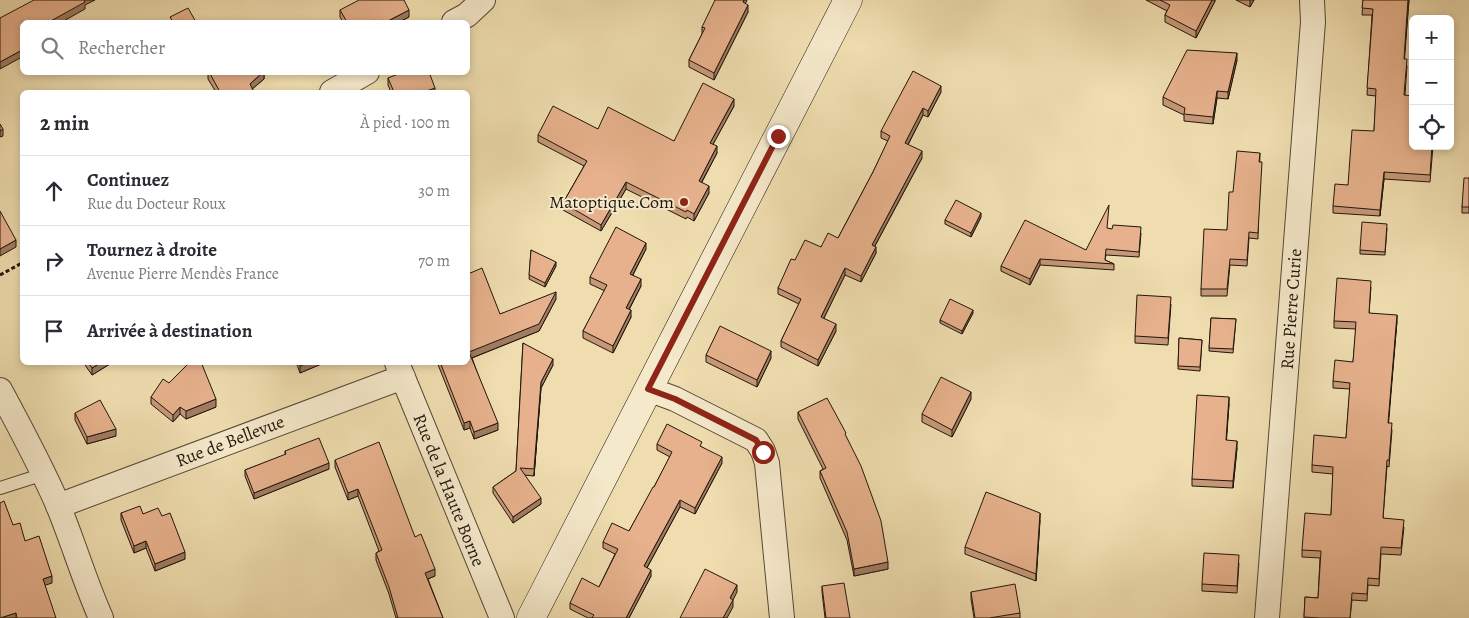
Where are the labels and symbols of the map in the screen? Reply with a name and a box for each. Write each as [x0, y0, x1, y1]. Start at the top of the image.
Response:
route end [767, 125, 790, 148]
place label: Matoptique.Com [549, 190, 674, 214]
marker: Matoptique.Com [678, 196, 690, 208]
street label: Rue Pierre Curie [1275, 248, 1307, 370]
street label: Rue de Bellevue [172, 409, 288, 473]
street label: Rue de la Haute Borne [407, 410, 491, 570]
route start [752, 441, 775, 464]

